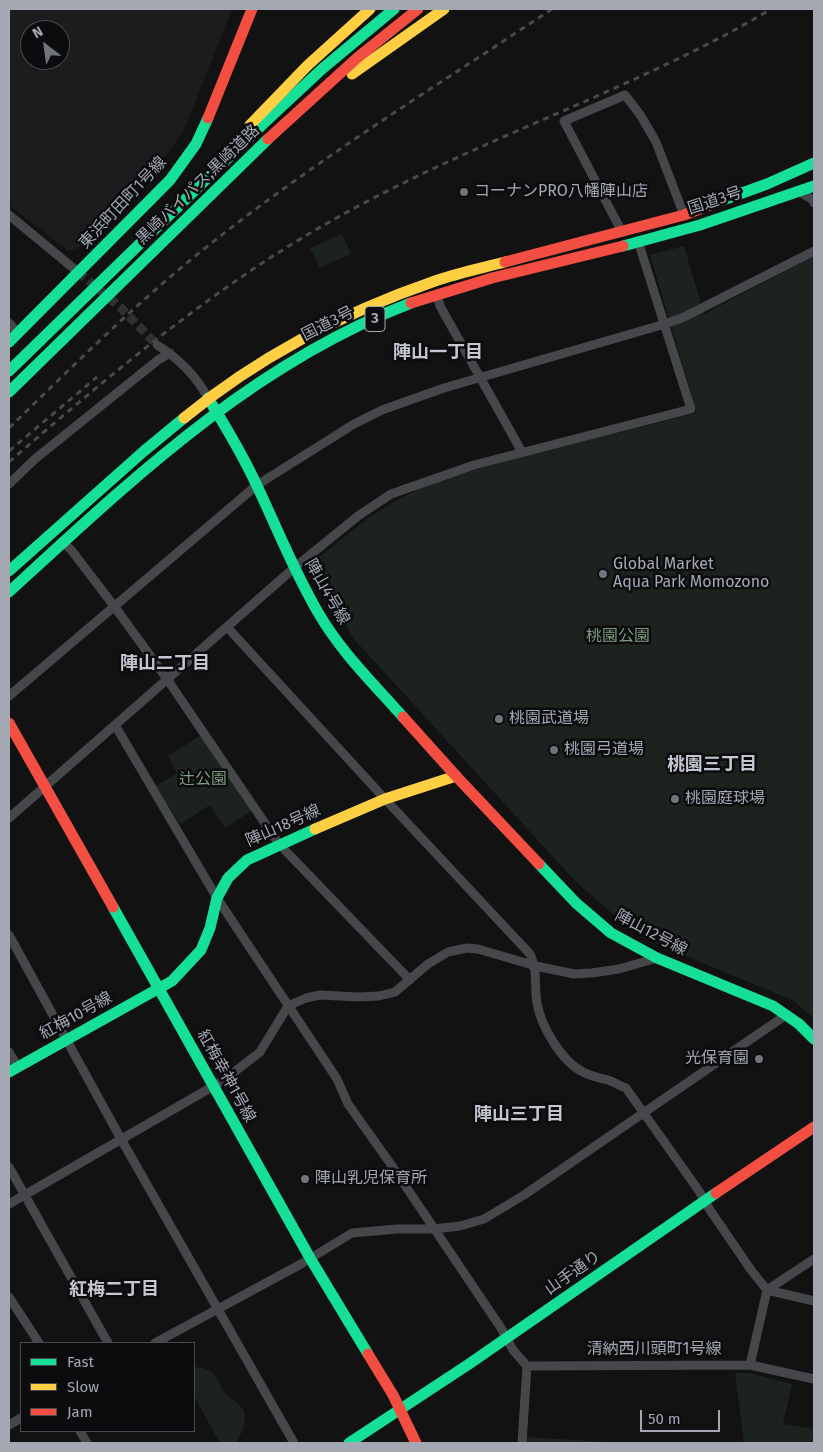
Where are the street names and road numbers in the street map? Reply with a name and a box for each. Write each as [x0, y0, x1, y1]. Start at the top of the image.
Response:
street label: 黒崎バイパス;黒崎道路 [132, 121, 264, 249]
street label: 東浜町田町1号線 [75, 153, 171, 253]
street label: 国道3号 [685, 183, 745, 219]
street label: 国道3号 [299, 303, 357, 345]
road number: 3 [365, 306, 385, 332]
street label: 陣山4号線 [301, 556, 353, 628]
street label: 陣山18号線 [243, 801, 323, 851]
street label: 陣山12号線 [612, 906, 690, 960]
street label: 紅梅10号線 [36, 988, 116, 1044]
street label: 紅梅幸神1号線 [193, 1026, 259, 1126]
street label: 山手通り [541, 1247, 605, 1299]
street label: 清納西川頭町1号線 [587, 1340, 721, 1360]

